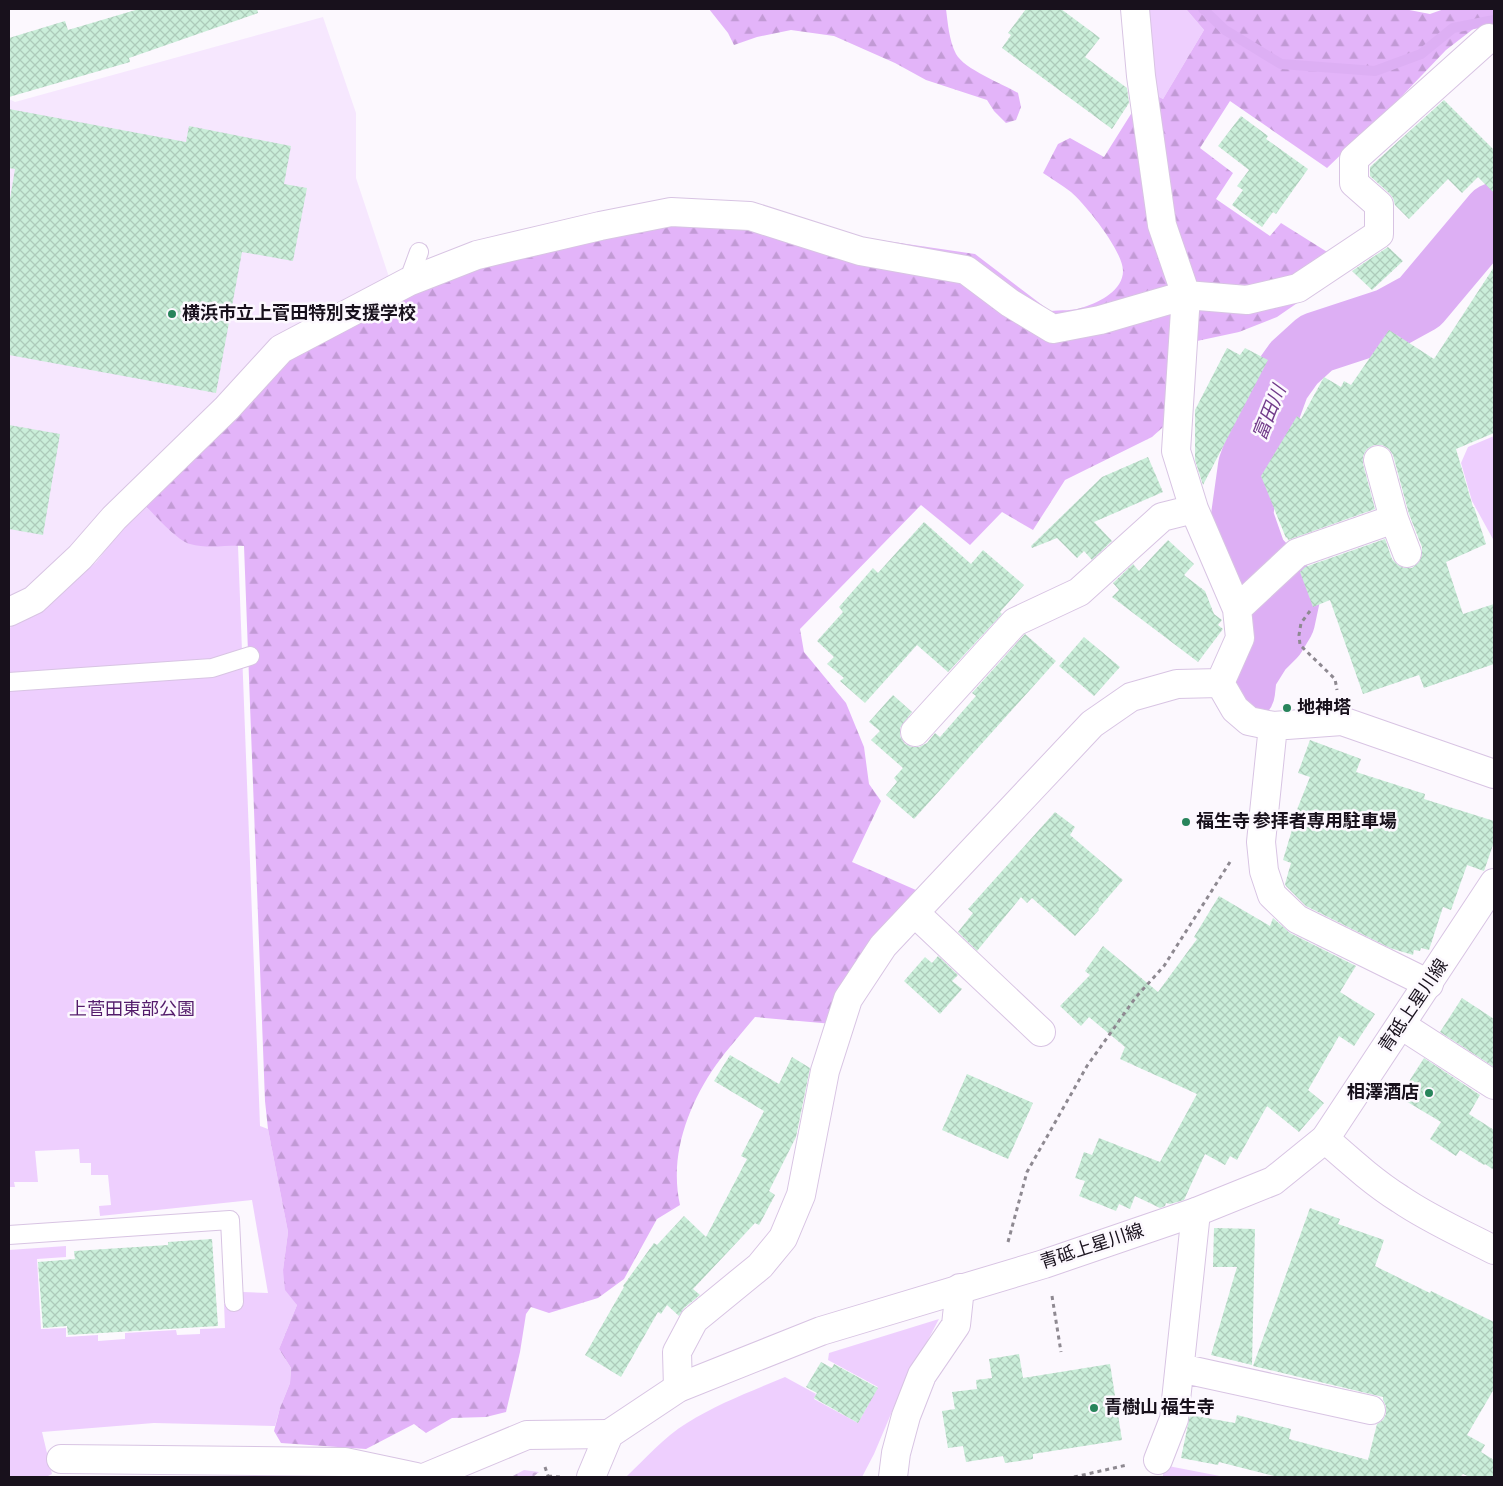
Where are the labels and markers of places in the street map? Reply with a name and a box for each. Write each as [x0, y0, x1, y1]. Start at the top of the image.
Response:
place label: 横浜市立上菅田特別支援学校 [182, 303, 416, 323]
marker: 横浜市立上菅田特別支援学校 [166, 308, 178, 320]
place label: 地神塔 [1297, 697, 1351, 717]
marker: 地神塔 [1281, 702, 1293, 714]
place label: 福生寺 参拝者専用駐車場 [1196, 811, 1397, 831]
marker: 福生寺 参拝者専用駐車場 [1180, 816, 1192, 828]
place label: 相澤酒店 [1347, 1082, 1419, 1102]
marker: 相澤酒店 [1423, 1087, 1435, 1099]
place label: 青樹山 福生寺 [1104, 1397, 1215, 1417]
marker: 青樹山 福生寺 [1088, 1402, 1100, 1414]

